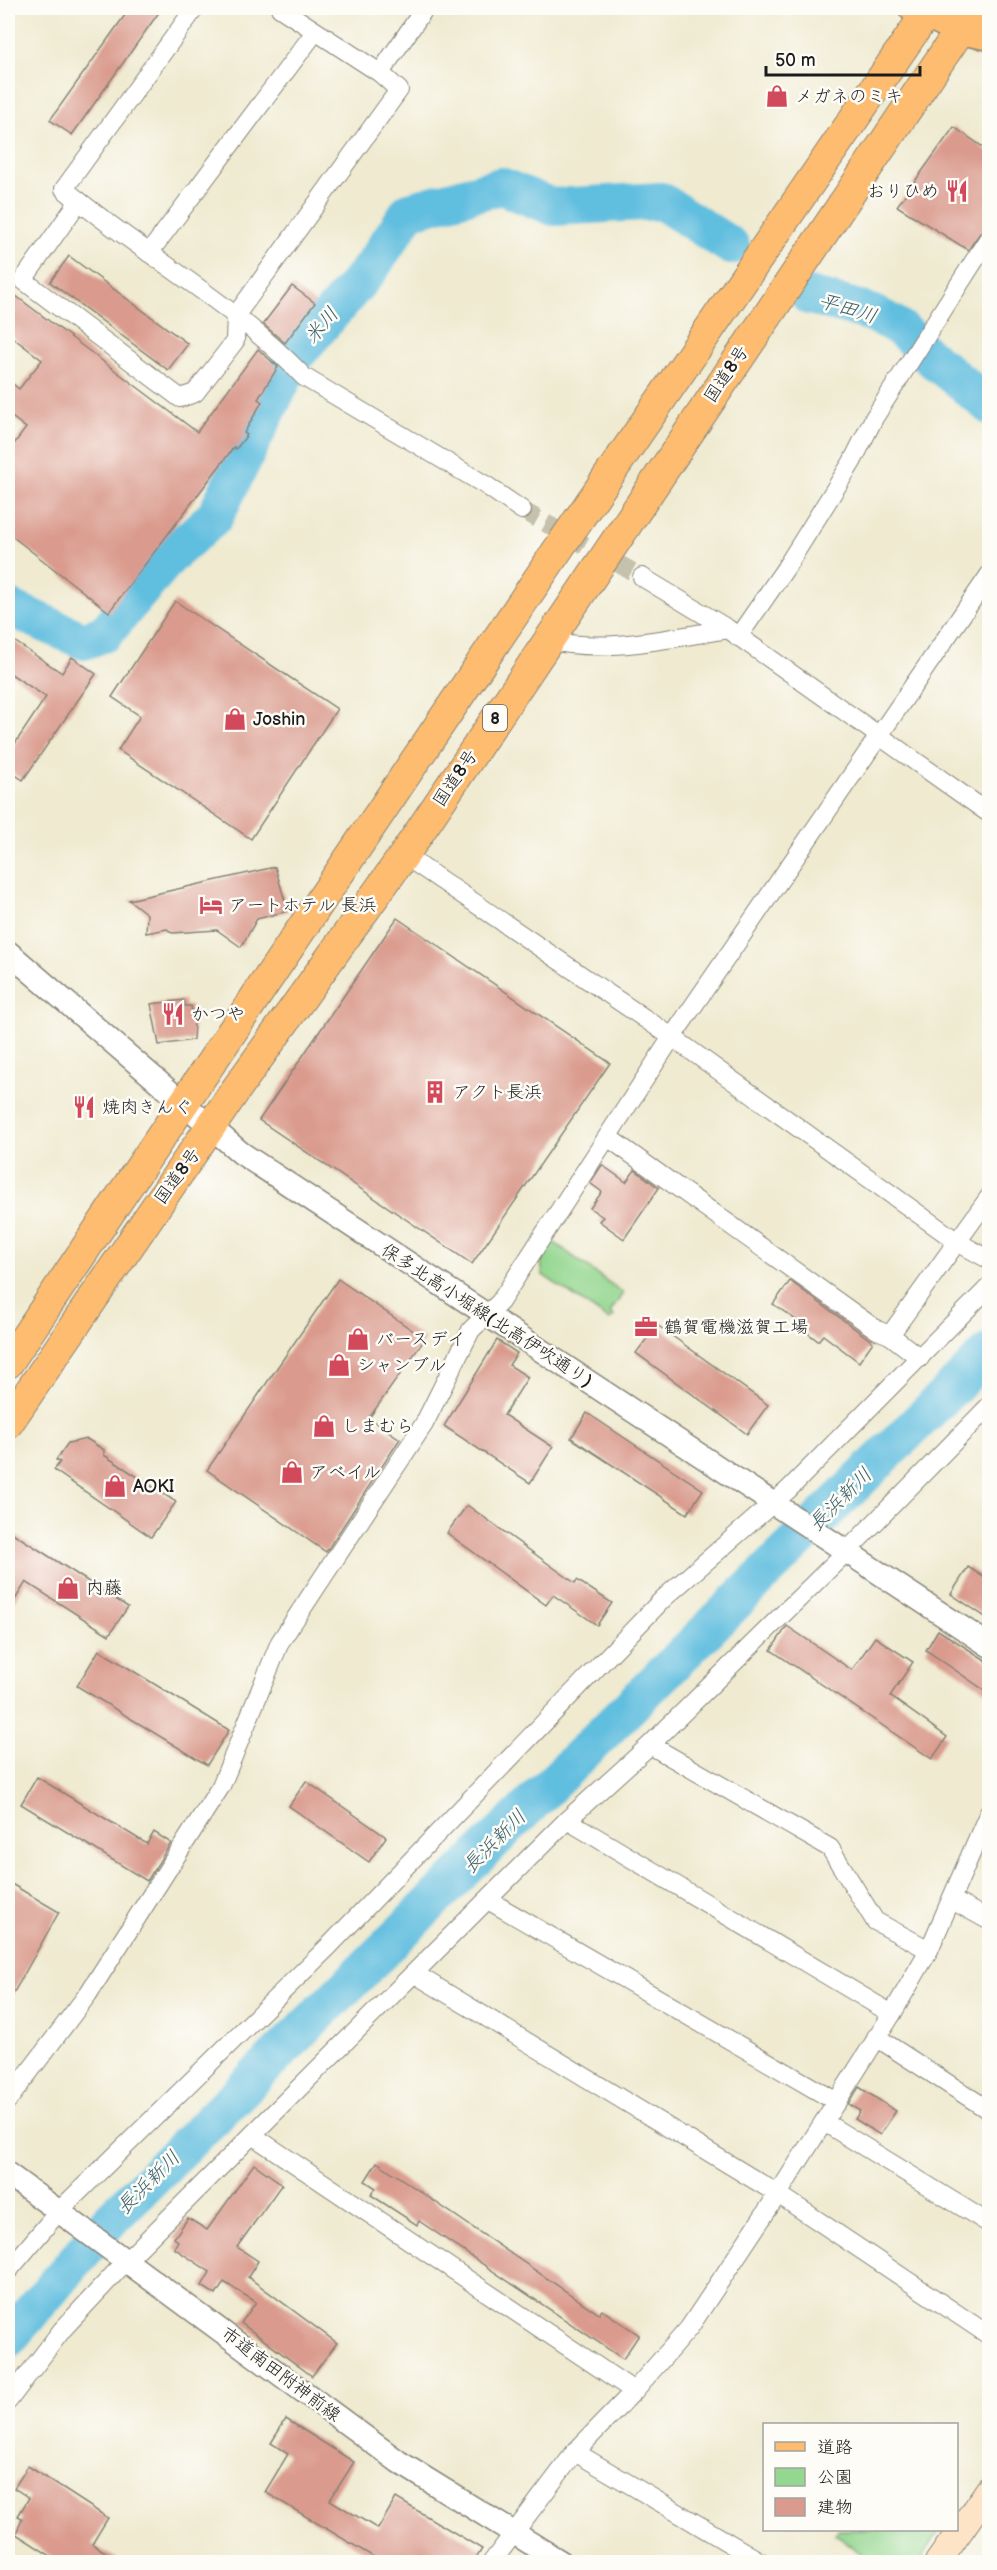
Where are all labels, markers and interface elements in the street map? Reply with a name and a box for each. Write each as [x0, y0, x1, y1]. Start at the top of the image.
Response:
scale bar [766, 39, 920, 77]
text: 50 m [775, 50, 816, 71]
shop icon: メガネのミキ [764, 83, 790, 109]
place label: メガネのミキ [795, 86, 903, 107]
restaurant icon: おりひめ [944, 178, 970, 204]
place label: おりひめ [867, 181, 939, 202]
water label: 平田川 [816, 289, 880, 329]
water label: 米川 [300, 303, 344, 349]
street label: 国道8号 [700, 342, 753, 407]
road number: 8 [483, 705, 507, 731]
shop icon: Joshin [222, 706, 248, 732]
place label: Joshin [253, 709, 306, 730]
street label: 国道8号 [429, 746, 482, 811]
hotel icon: アートホテル 長浜 [198, 892, 224, 918]
place label: アートホテル 長浜 [229, 895, 376, 916]
restaurant icon: かつや [160, 1001, 186, 1027]
place label: かつや [191, 1004, 245, 1025]
building icon: アクト長浜 [422, 1079, 448, 1105]
place label: アクト長浜 [453, 1082, 542, 1103]
restaurant icon: 焼肉きんぐ [71, 1094, 97, 1120]
place label: 焼肉きんぐ [102, 1097, 192, 1118]
street label: 国道8号 [150, 1144, 205, 1209]
street label: 保多北高小堀線(北高伊吹通り) [377, 1239, 596, 1392]
office icon: 鶴賀電機滋賀工場 [633, 1314, 659, 1340]
place label: 鶴賀電機滋賀工場 [664, 1317, 808, 1338]
shop icon: バースデイ [345, 1326, 371, 1352]
place label: バースデイ [376, 1329, 465, 1350]
shop icon: シャンブル [326, 1352, 352, 1378]
place label: シャンブル [357, 1355, 446, 1376]
shop icon: しまむら [311, 1413, 337, 1439]
place label: しまむら [342, 1416, 414, 1437]
shop icon: アベイル [279, 1459, 305, 1485]
place label: アベイル [310, 1462, 381, 1483]
water label: 長浜新川 [804, 1463, 877, 1536]
shop icon: AOKI [102, 1473, 128, 1499]
place label: AOKI [133, 1476, 174, 1497]
shop icon: 内藤 [55, 1575, 81, 1601]
place label: 内藤 [86, 1578, 122, 1599]
water label: 長浜新川 [458, 1805, 531, 1878]
water label: 長浜新川 [112, 2146, 185, 2219]
street label: 市道南田附神前線 [217, 2323, 345, 2426]
legend [763, 2423, 958, 2531]
text: 道路 [817, 2437, 853, 2458]
text: 公園 [817, 2467, 853, 2488]
text: 建物 [817, 2497, 853, 2518]

